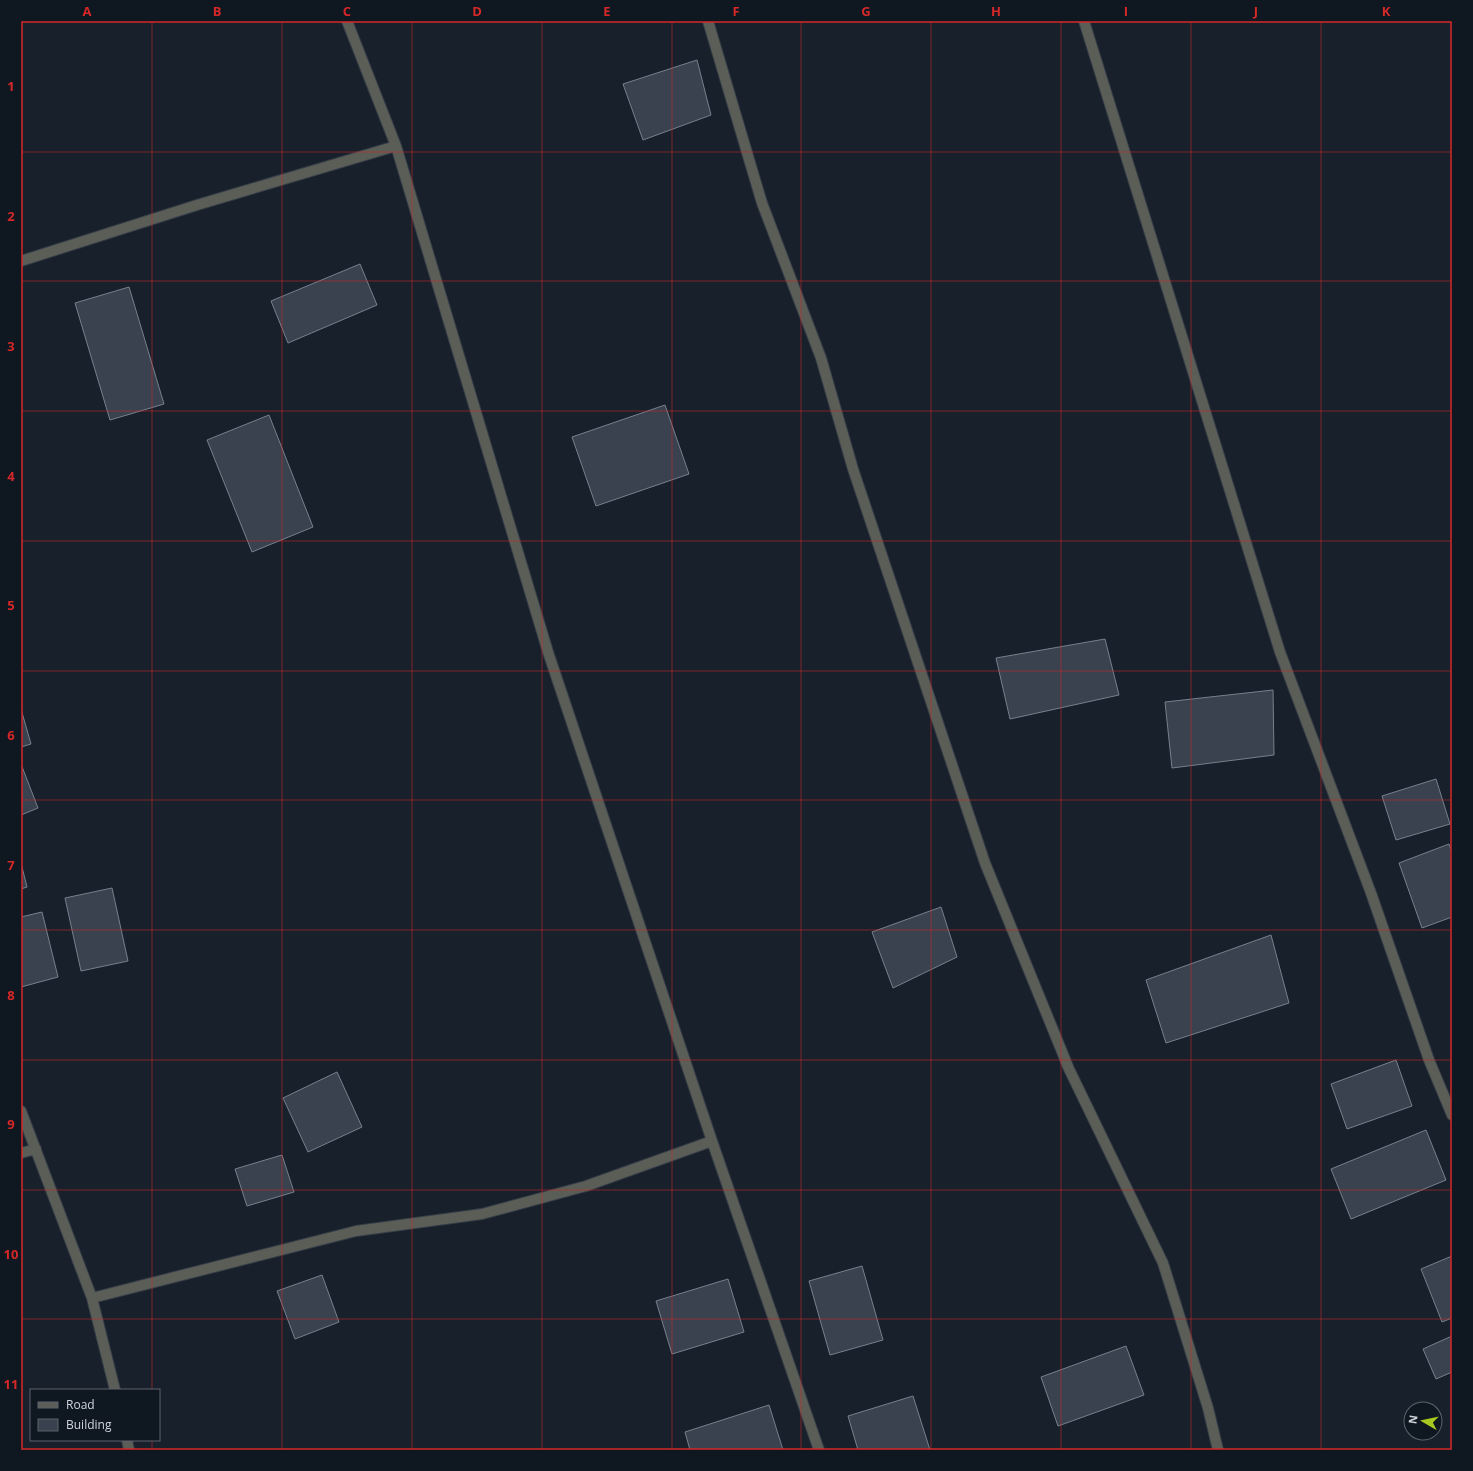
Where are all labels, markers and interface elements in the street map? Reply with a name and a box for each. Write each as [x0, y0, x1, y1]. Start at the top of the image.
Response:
text: A [83, 2, 92, 20]
text: B [213, 2, 222, 20]
text: C [343, 2, 351, 20]
text: D [472, 2, 482, 20]
text: E [603, 2, 611, 20]
text: F [732, 2, 740, 20]
text: G [861, 2, 871, 20]
text: H [991, 2, 1001, 20]
text: I [1124, 2, 1128, 20]
text: J [1253, 2, 1258, 20]
text: K [1382, 2, 1391, 20]
text: 1 [7, 77, 15, 95]
text: 2 [7, 207, 15, 225]
text: 3 [7, 337, 15, 355]
text: 4 [7, 467, 15, 485]
text: 5 [7, 596, 15, 614]
text: 6 [7, 726, 15, 744]
text: 7 [7, 856, 15, 874]
text: 8 [7, 986, 15, 1004]
text: 9 [7, 1115, 15, 1133]
text: 10 [4, 1245, 18, 1263]
text: 11 [4, 1375, 18, 1393]
legend [30, 1389, 160, 1441]
text: Road [66, 1396, 95, 1413]
north arrow [1403, 1401, 1443, 1441]
text: N [1405, 1414, 1421, 1425]
text: Building [66, 1416, 112, 1433]

